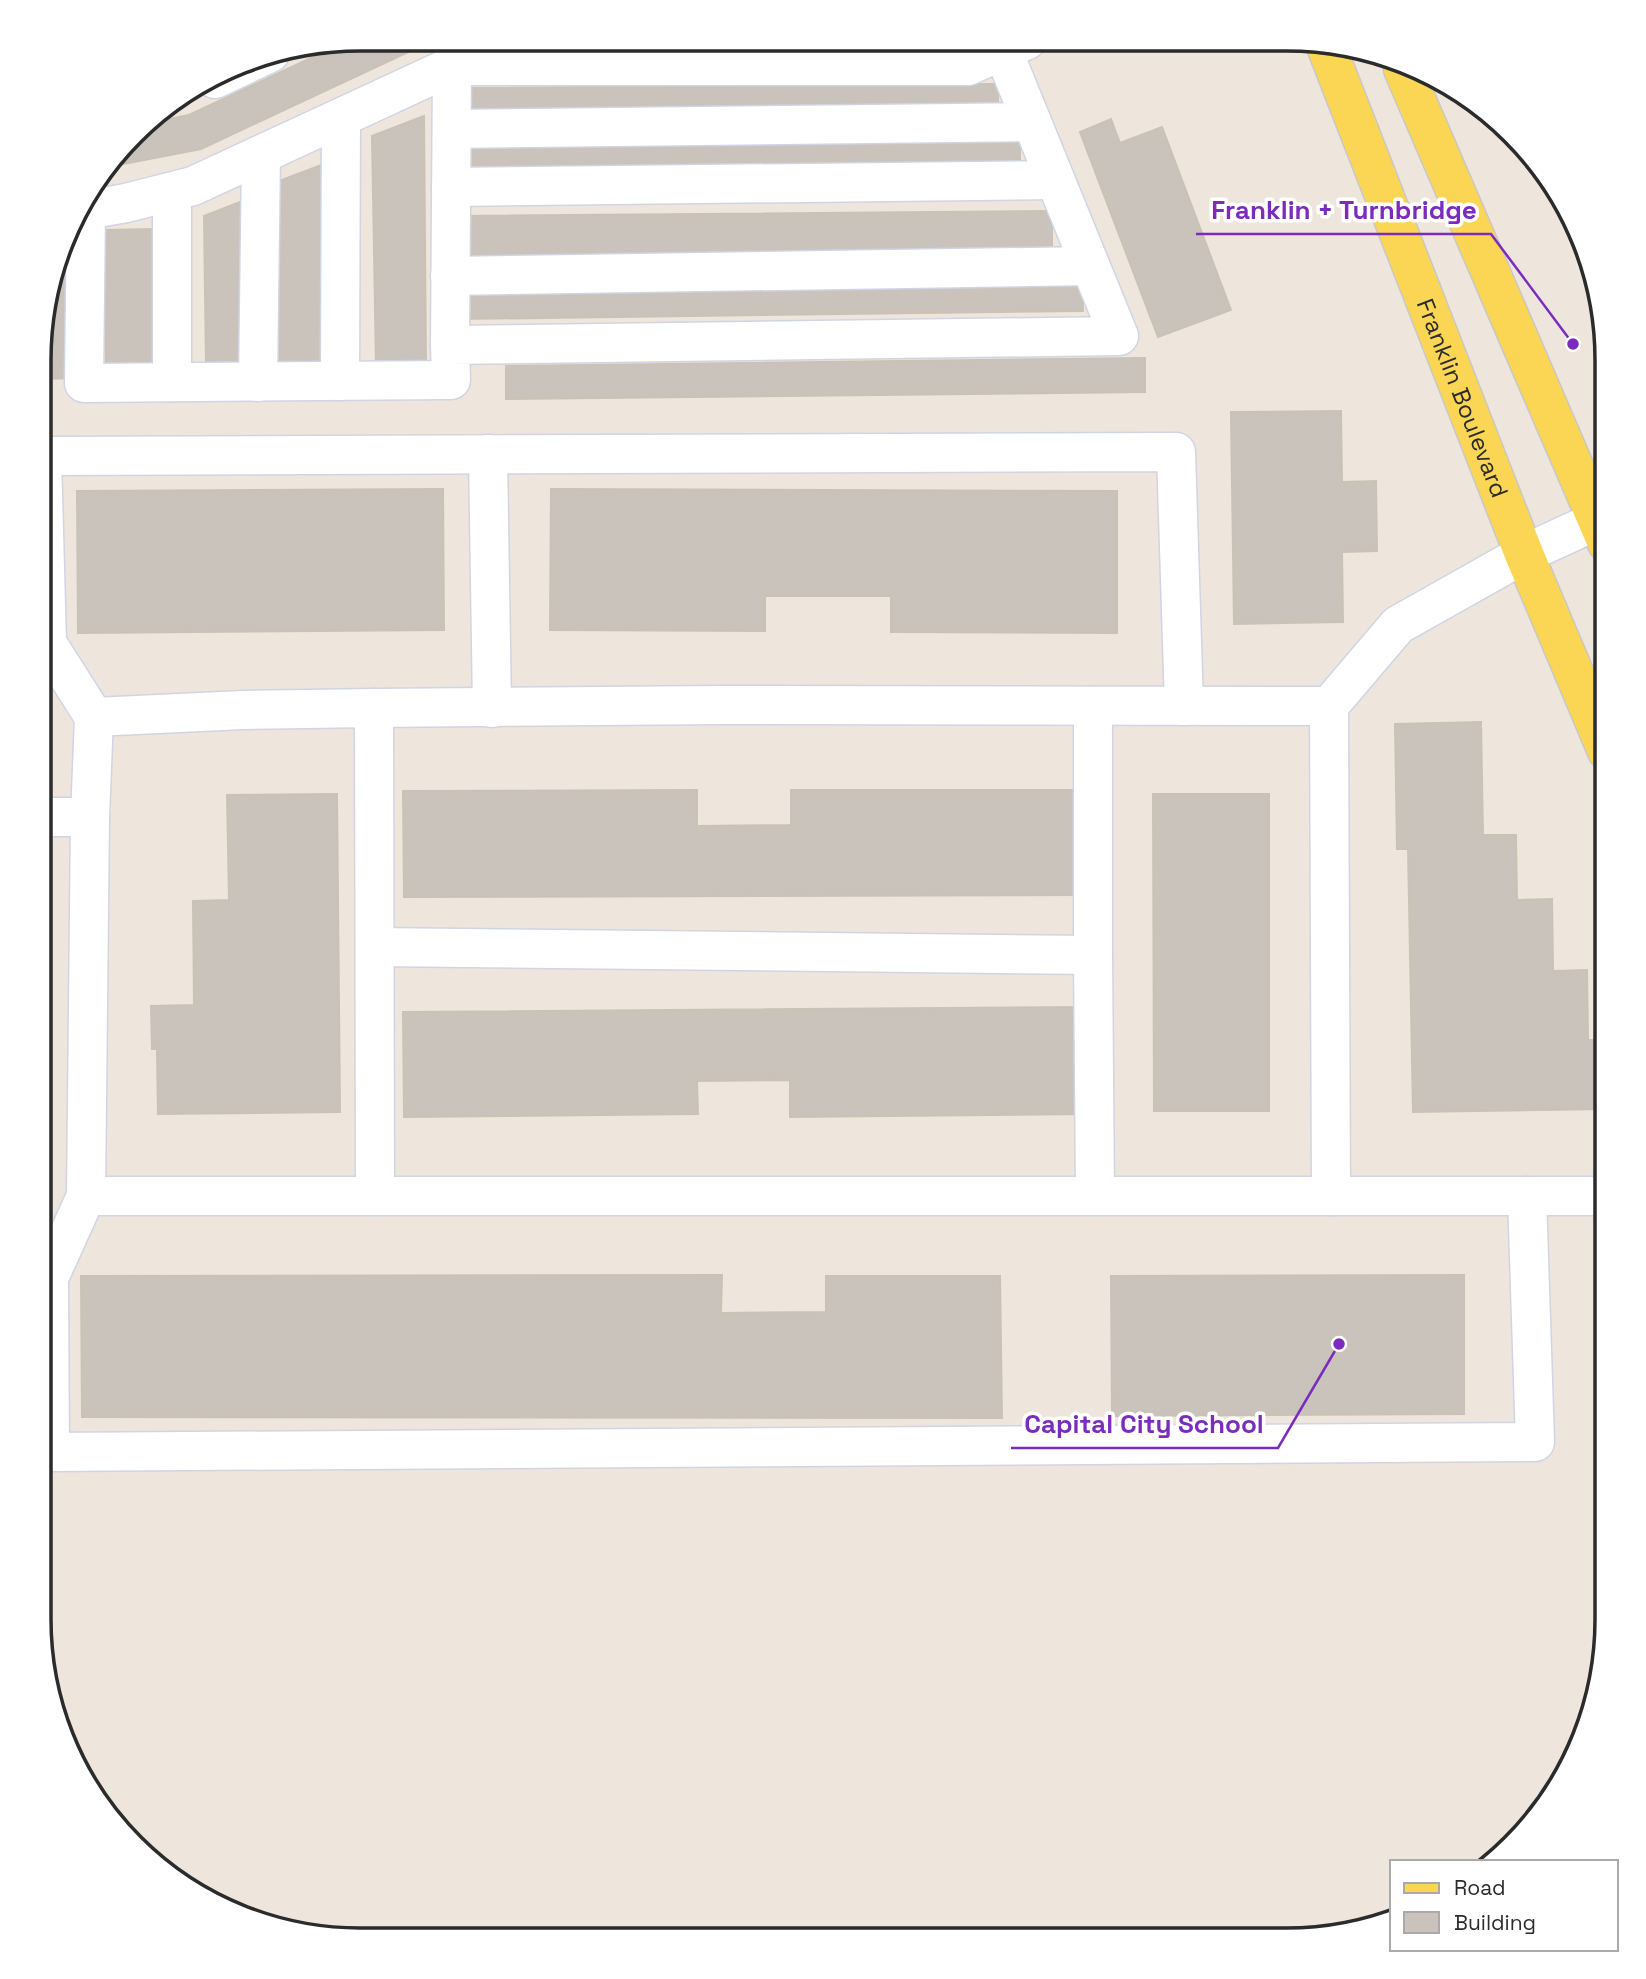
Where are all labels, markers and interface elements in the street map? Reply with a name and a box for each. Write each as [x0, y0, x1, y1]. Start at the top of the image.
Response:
callout: Franklin + Turnbridge [1196, 187, 1491, 234]
text: Franklin + Turnbridge [1211, 193, 1477, 227]
street label: Franklin Boulevard [1410, 294, 1516, 502]
callout: Capital City School [1011, 1401, 1278, 1448]
text: Capital City School [1024, 1407, 1264, 1441]
legend [1390, 1860, 1618, 1951]
text: Road [1454, 1874, 1506, 1901]
text: Building [1454, 1909, 1536, 1936]

